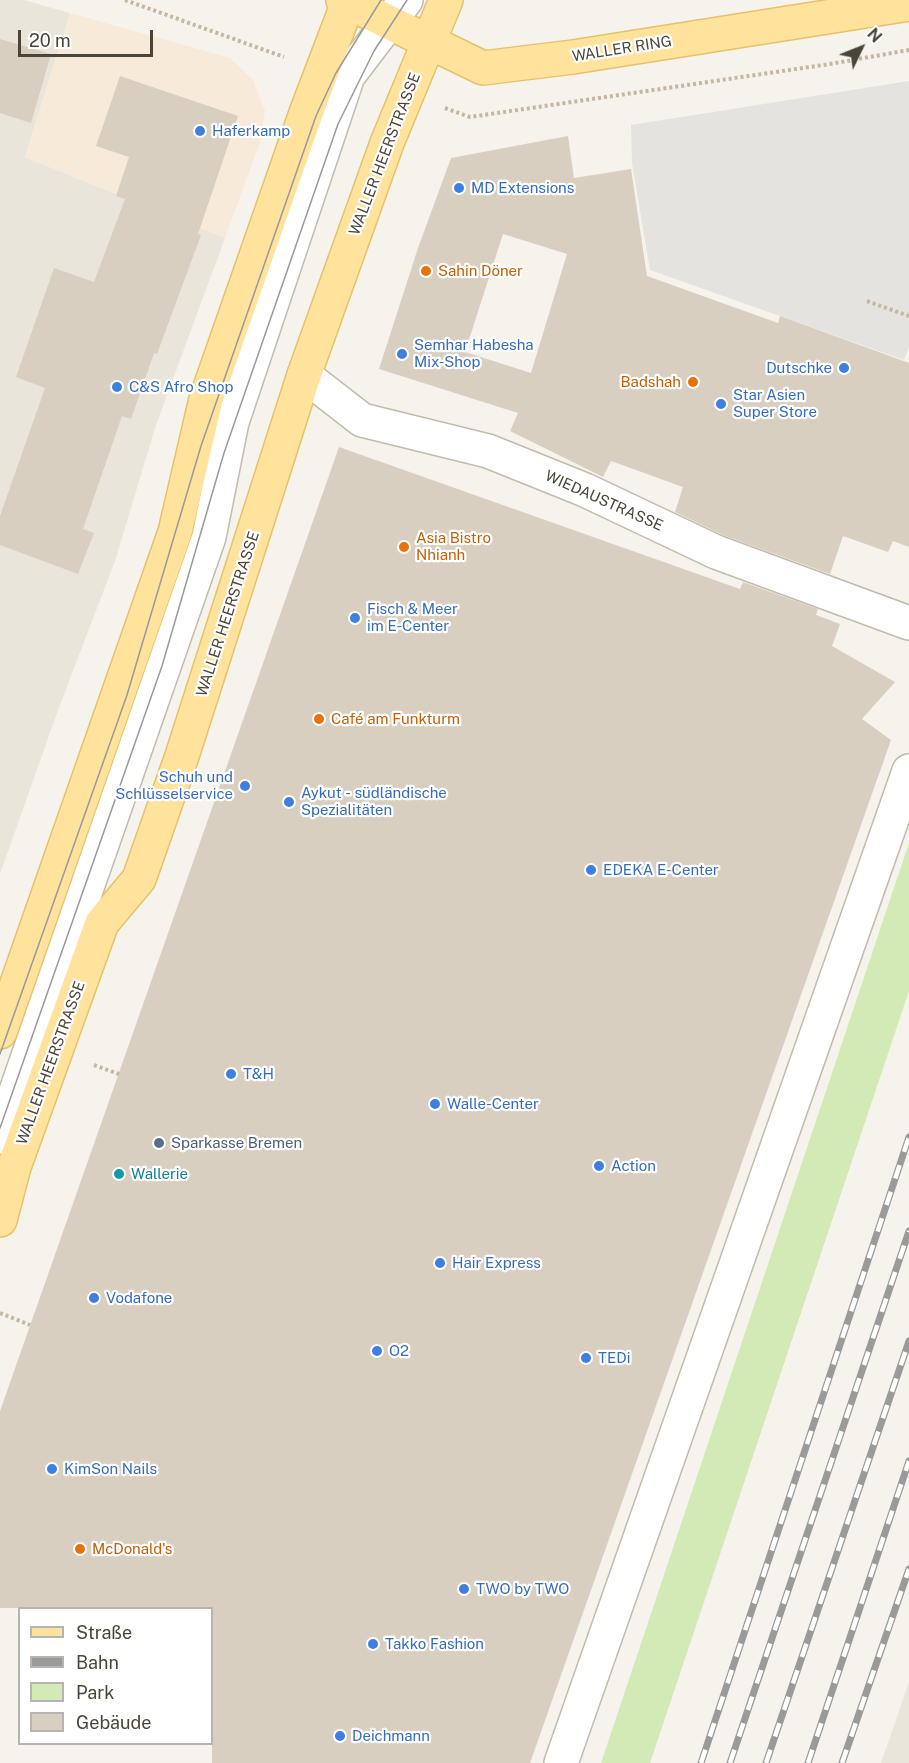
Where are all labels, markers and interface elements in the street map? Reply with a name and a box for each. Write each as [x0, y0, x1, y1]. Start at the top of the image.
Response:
scale bar [21, 18, 156, 56]
north arrow [831, 18, 891, 78]
text: N [863, 24, 886, 46]
text: 20 m [29, 30, 71, 51]
street label: WALLER RING [571, 32, 673, 66]
street label: WALLER HEERSTRASSE [346, 70, 424, 238]
place label: Haferkamp [212, 122, 290, 140]
marker: Haferkamp [193, 124, 207, 138]
place label: MD Extensions [471, 179, 574, 197]
marker: MD Extensions [452, 181, 466, 195]
place label: Sahin Döner [438, 262, 523, 280]
marker: Sahin Döner [419, 264, 433, 278]
place label: Semhar Habesha Mix-Shop [414, 336, 534, 371]
marker: Semhar Habesha Mix-Shop [395, 347, 409, 361]
place label: Dutschke [766, 359, 832, 377]
marker: Dutschke [837, 361, 851, 375]
place label: Badshah [621, 373, 681, 391]
marker: Badshah [686, 375, 700, 389]
place label: C&S Afro Shop [129, 378, 233, 396]
marker: C&S Afro Shop [110, 380, 124, 394]
place label: Star Asien Super Store [733, 386, 817, 421]
marker: Star Asien Super Store [714, 397, 728, 411]
street label: WIEDAUSTRASSE [542, 467, 666, 535]
street label: WALLER HEERSTRASSE [193, 529, 263, 699]
place label: Asia Bistro Nhianh [416, 529, 491, 564]
marker: Asia Bistro Nhianh [397, 540, 411, 554]
place label: Fisch & Meer im E-Center [367, 600, 458, 635]
marker: Fisch & Meer im E-Center [348, 611, 362, 625]
place label: Café am Funkturm [331, 710, 460, 728]
marker: Café am Funkturm [312, 712, 326, 726]
place label: Schuh und Schlüsselservice [115, 768, 233, 803]
marker: Schuh und Schlüsselservice [238, 779, 252, 793]
place label: Aykut - südländische Spezialitäten [301, 784, 447, 819]
marker: Aykut - südländische Spezialitäten [282, 795, 296, 809]
place label: EDEKA E-Center [603, 861, 719, 879]
marker: EDEKA E-Center [584, 863, 598, 877]
street label: WALLER HEERSTRASSE [13, 979, 89, 1147]
place label: T&H [243, 1065, 274, 1083]
marker: T&H [224, 1067, 238, 1081]
place label: Walle-Center [447, 1095, 539, 1113]
marker: Walle-Center [428, 1097, 442, 1111]
place label: Sparkasse Bremen [171, 1134, 302, 1152]
marker: Sparkasse Bremen [152, 1136, 166, 1150]
place label: Action [611, 1157, 656, 1175]
marker: Action [592, 1159, 606, 1173]
place label: Wallerie [131, 1165, 188, 1183]
marker: Wallerie [112, 1167, 126, 1181]
place label: Hair Express [452, 1254, 541, 1272]
marker: Hair Express [433, 1256, 447, 1270]
place label: Vodafone [106, 1289, 172, 1307]
marker: Vodafone [87, 1291, 101, 1305]
place label: O2 [389, 1342, 409, 1360]
marker: O2 [370, 1344, 384, 1358]
place label: TEDi [598, 1349, 630, 1367]
marker: TEDi [579, 1351, 593, 1365]
place label: KimSon Nails [64, 1460, 157, 1478]
marker: KimSon Nails [45, 1462, 59, 1476]
place label: McDonald's [92, 1540, 172, 1558]
marker: McDonald's [73, 1542, 87, 1556]
place label: TWO by TWO [476, 1580, 569, 1598]
marker: TWO by TWO [457, 1582, 471, 1596]
legend [18, 1607, 213, 1745]
text: Straße [76, 1622, 132, 1643]
place label: Takko Fashion [385, 1635, 484, 1653]
marker: Takko Fashion [366, 1637, 380, 1651]
text: Bahn [76, 1652, 119, 1673]
text: Park [76, 1682, 114, 1703]
text: Gebäude [76, 1712, 151, 1733]
place label: Deichmann [352, 1727, 430, 1745]
marker: Deichmann [333, 1729, 347, 1743]

